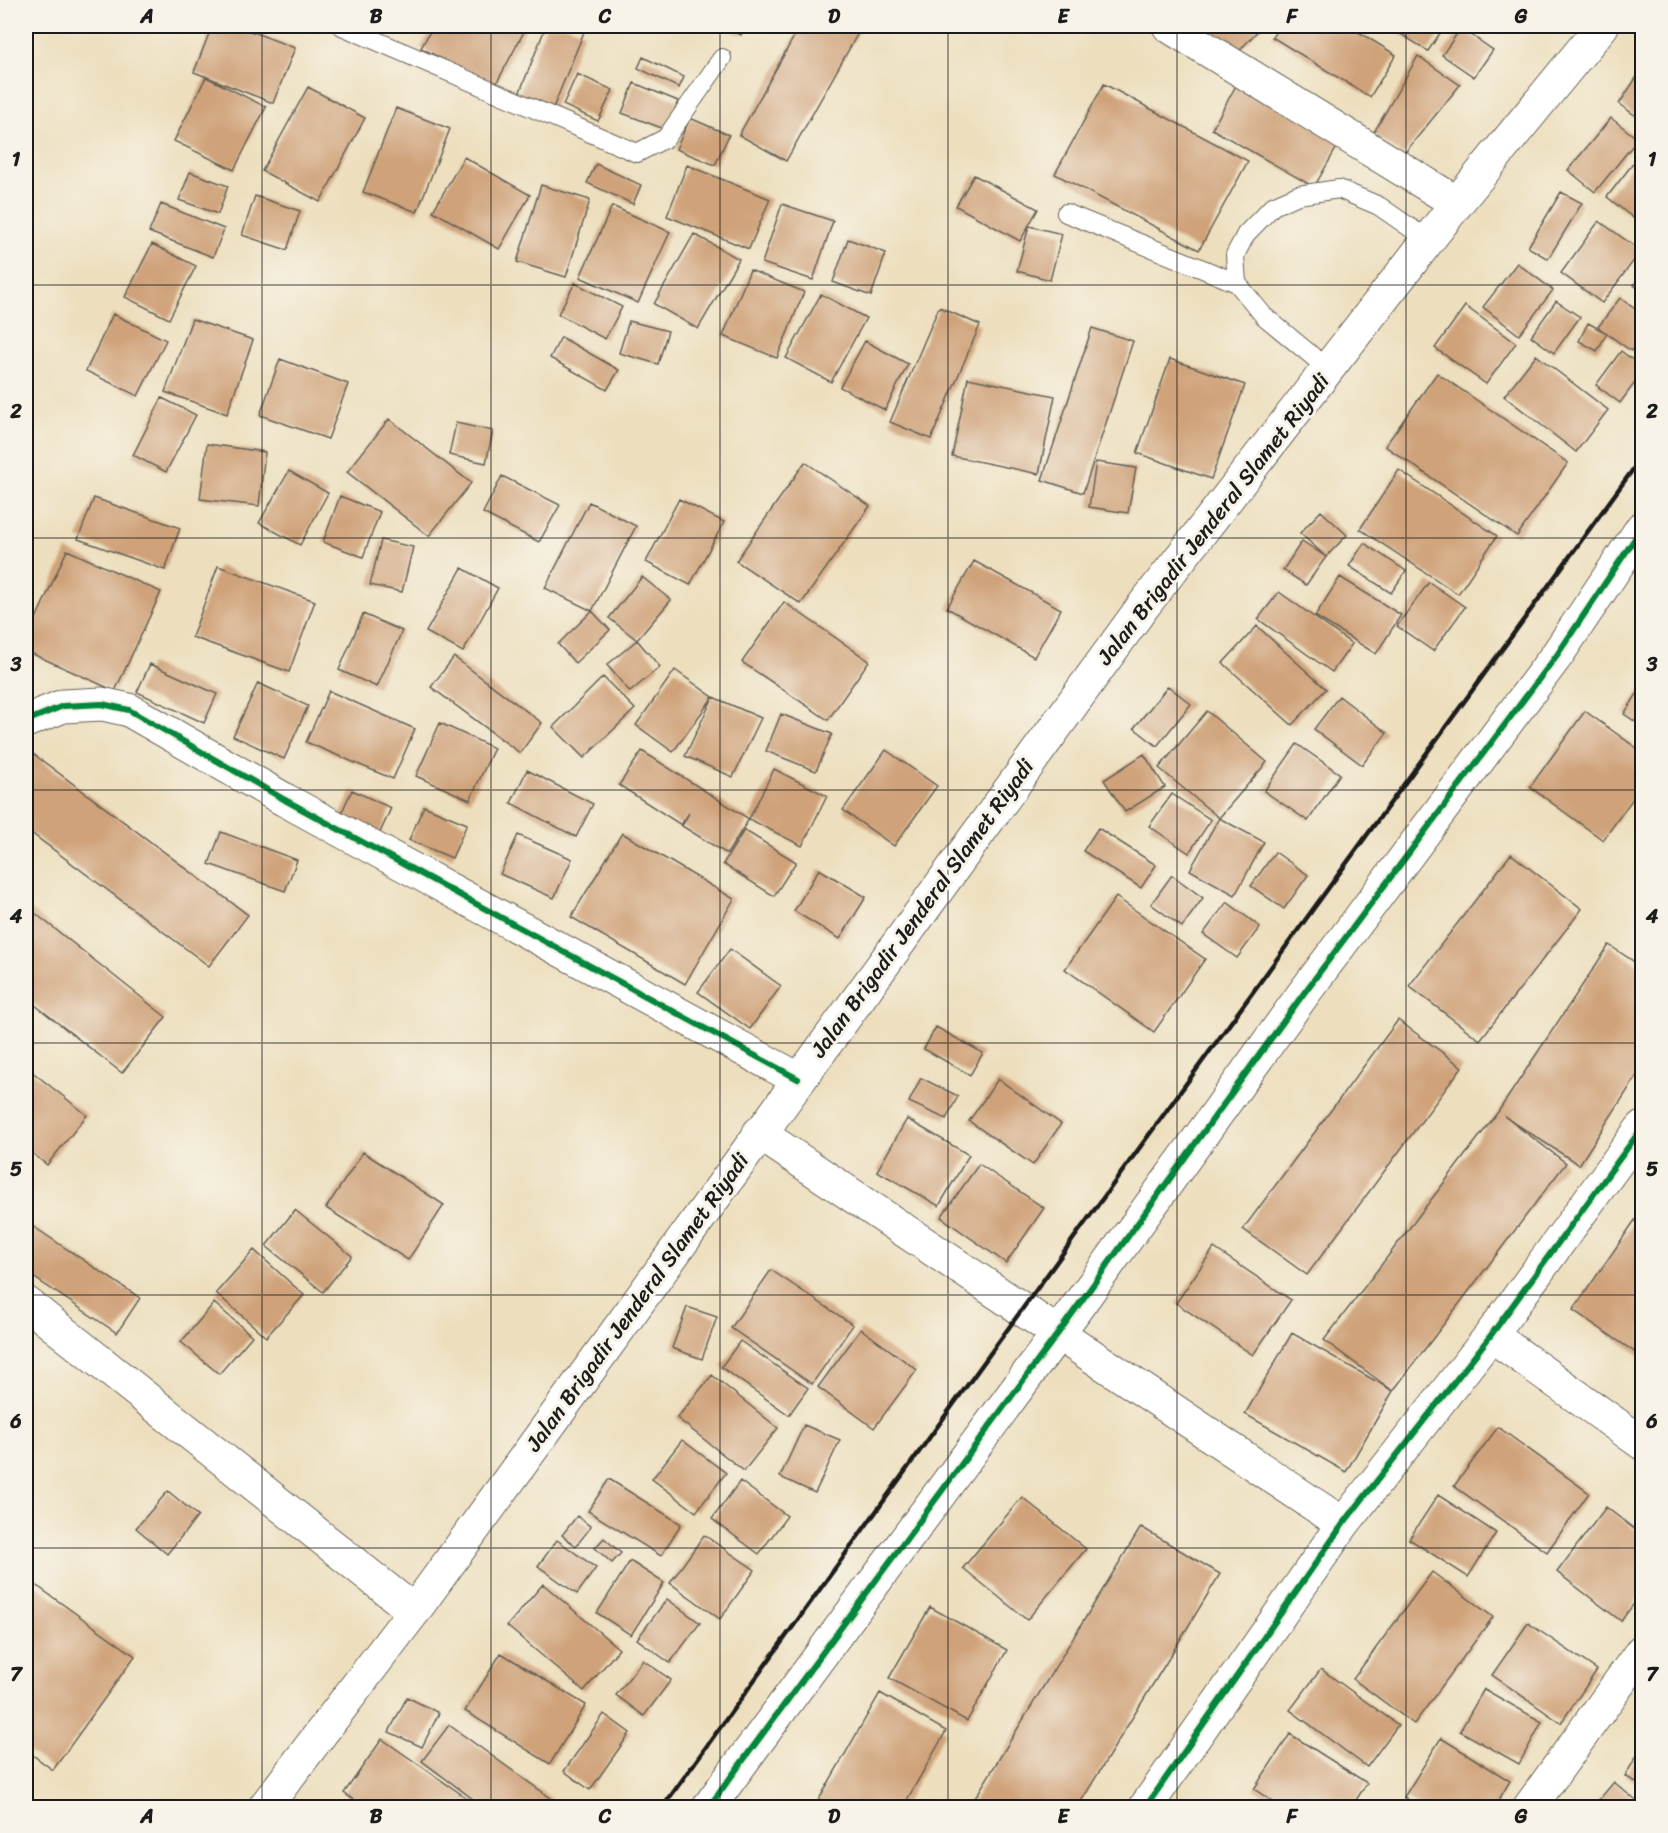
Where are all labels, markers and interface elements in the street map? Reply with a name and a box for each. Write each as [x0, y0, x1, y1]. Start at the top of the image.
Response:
text: A [139, 0, 154, 34]
text: B [370, 0, 383, 34]
text: C [598, 0, 612, 34]
text: D [828, 0, 841, 34]
text: E [1057, 0, 1070, 34]
text: F [1286, 0, 1299, 34]
text: G [1514, 0, 1528, 34]
text: 1 [12, 142, 21, 177]
text: 1 [1648, 142, 1657, 177]
street label: Jalan Brigadir Jenderal Slamet Riyadi [1086, 364, 1340, 674]
text: 2 [9, 394, 22, 429]
text: 2 [1645, 394, 1658, 429]
text: 3 [10, 647, 22, 682]
text: 3 [1646, 647, 1658, 682]
street label: Jalan Brigadir Jenderal Slamet Riyadi [799, 749, 1045, 1067]
text: 4 [9, 899, 23, 934]
text: 4 [1645, 899, 1659, 934]
street label: Jalan Brigadir Jenderal Slamet Riyadi [514, 1143, 760, 1461]
text: 5 [10, 1152, 22, 1187]
text: 5 [1646, 1152, 1658, 1187]
text: 6 [9, 1404, 22, 1439]
text: 6 [1645, 1404, 1658, 1439]
text: 7 [10, 1657, 23, 1692]
text: 7 [1646, 1657, 1659, 1692]
text: A [139, 1799, 154, 1833]
text: B [370, 1799, 383, 1833]
text: C [598, 1799, 612, 1833]
text: D [828, 1799, 841, 1833]
text: E [1057, 1799, 1070, 1833]
text: F [1286, 1799, 1299, 1833]
text: G [1514, 1799, 1528, 1833]

